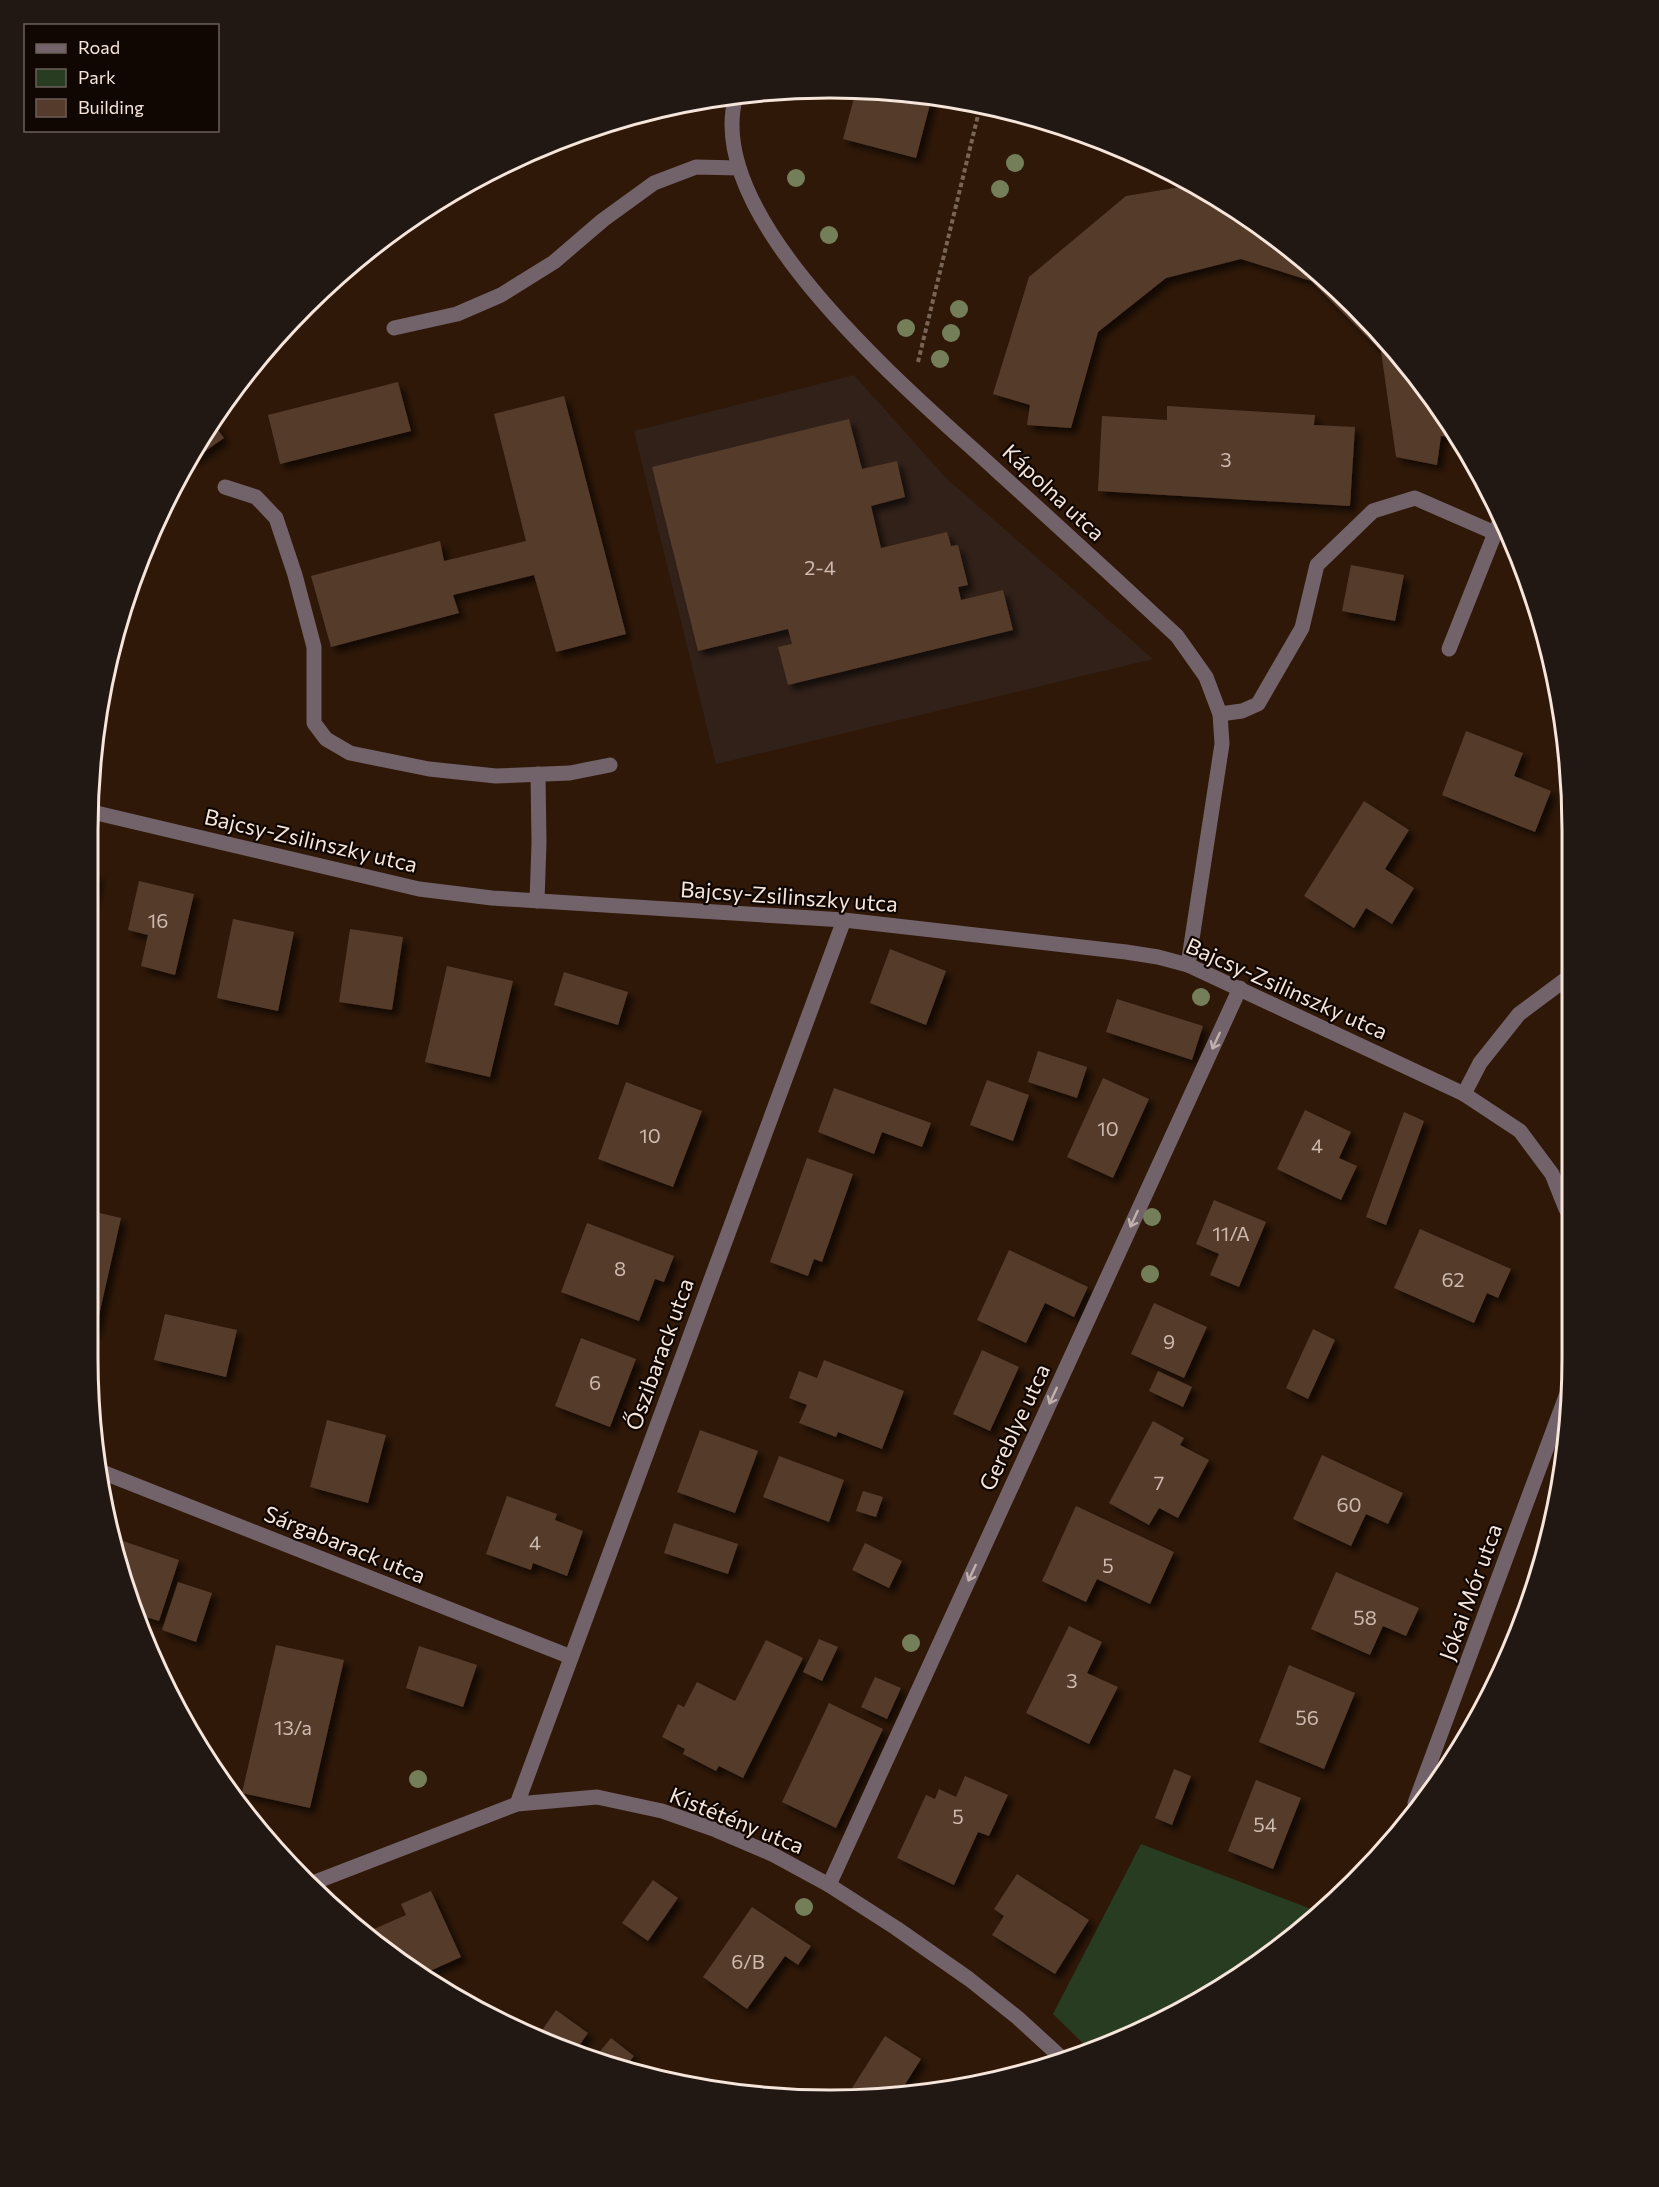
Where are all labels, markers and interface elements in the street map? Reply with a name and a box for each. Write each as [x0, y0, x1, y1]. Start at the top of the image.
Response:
legend [24, 24, 219, 132]
text: Road [78, 36, 120, 58]
text: Park [78, 66, 116, 88]
text: Building [78, 96, 144, 118]
street label: Kápolna utca [997, 438, 1111, 546]
house number: 3 [1220, 447, 1232, 471]
house number: 2-4 [804, 555, 836, 579]
street label: Bajcsy-Zsilinszky utca [202, 802, 420, 878]
street label: Bajcsy-Zsilinszky utca [679, 875, 899, 917]
house number: 16 [148, 908, 168, 932]
street label: Bajcsy-Zsilinszky utca [1182, 931, 1392, 1045]
one-way arrow [1209, 1032, 1221, 1050]
house number: 10 [1097, 1116, 1119, 1140]
house number: 10 [639, 1123, 661, 1147]
house number: 4 [1311, 1133, 1323, 1157]
one-way arrow [1128, 1209, 1140, 1227]
house number: 11/A [1212, 1221, 1250, 1245]
house number: 8 [614, 1256, 626, 1280]
house number: 62 [1441, 1267, 1465, 1291]
street label: Őszibarack utca [619, 1274, 699, 1434]
house number: 9 [1163, 1329, 1175, 1353]
street label: Gereblye utca [973, 1359, 1055, 1495]
house number: 6 [589, 1370, 601, 1394]
one-way arrow [1047, 1386, 1058, 1404]
house number: 7 [1154, 1470, 1164, 1494]
house number: 60 [1336, 1492, 1362, 1516]
street label: Sárgabarack utca [260, 1499, 430, 1589]
street label: Jókai Mór utca [1433, 1520, 1507, 1664]
house number: 4 [529, 1530, 541, 1554]
house number: 5 [1102, 1553, 1114, 1577]
one-way arrow [965, 1564, 977, 1582]
house number: 58 [1353, 1605, 1377, 1629]
house number: 3 [1066, 1668, 1078, 1692]
house number: 56 [1295, 1705, 1319, 1729]
house number: 13/a [274, 1715, 312, 1739]
street label: Kistétény utca [666, 1781, 808, 1859]
house number: 5 [952, 1804, 964, 1828]
house number: 54 [1253, 1812, 1277, 1836]
house number: 6/B [731, 1949, 765, 1973]

